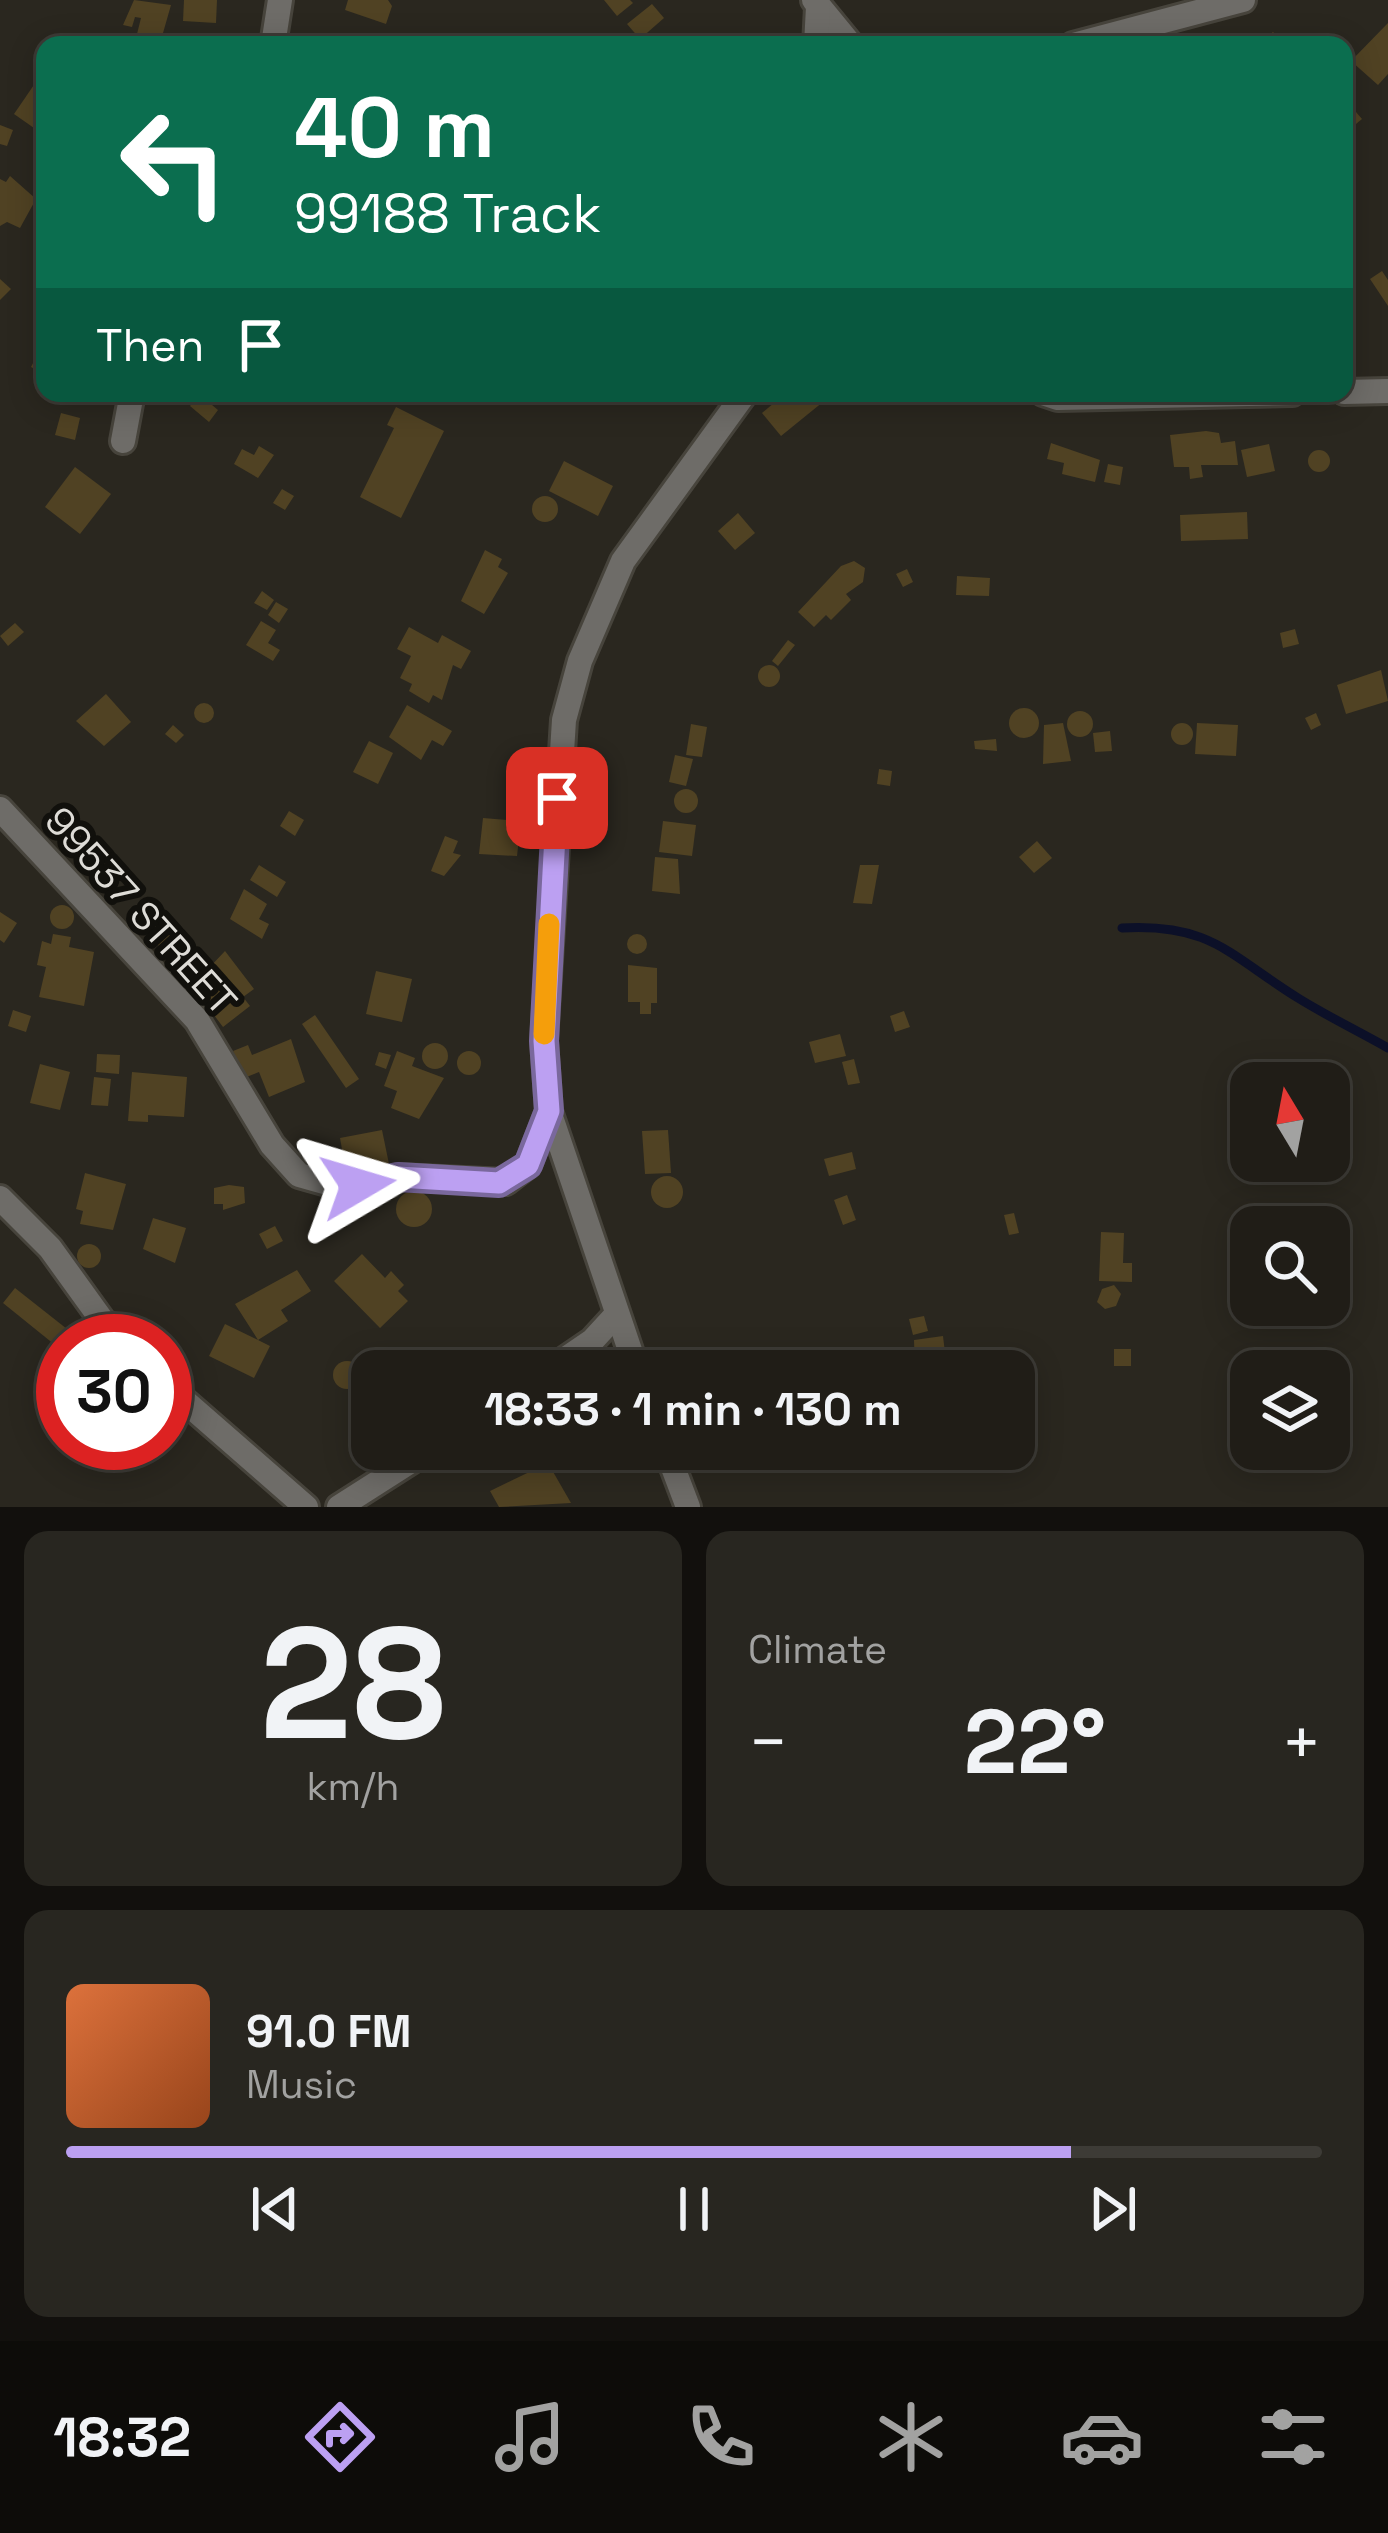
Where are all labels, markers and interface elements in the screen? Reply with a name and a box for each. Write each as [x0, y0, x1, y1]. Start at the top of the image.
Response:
text: 40 m [294, 74, 495, 182]
icon: left [96, 84, 252, 240]
text: 99188 Track [294, 179, 601, 248]
icon: arrive [228, 312, 294, 378]
text: Then [96, 317, 204, 374]
pin [506, 747, 608, 849]
icon: arrive [524, 765, 590, 831]
street label: 99537 STREET [35, 797, 247, 1025]
north arrow [1230, 1062, 1350, 1182]
map controls [1230, 1062, 1350, 1470]
position arrow [295, 1122, 421, 1248]
button: search [1230, 1206, 1350, 1326]
speed limit sign: 30 [36, 1314, 192, 1470]
button: layers [1230, 1350, 1350, 1470]
text: 18:33 · 1 min · 130 m [484, 1381, 902, 1438]
text: 28 [260, 1584, 446, 1784]
text: Climate [748, 1625, 887, 1674]
text: 22° [964, 1684, 1106, 1799]
text: − [748, 1700, 789, 1784]
text: + [1281, 1700, 1322, 1784]
text: km/h [307, 1762, 399, 1811]
text: 91.0 FM [246, 2003, 411, 2060]
text: Music [246, 2060, 357, 2109]
icon: previous [242, 2176, 308, 2242]
icon: pause [661, 2176, 727, 2242]
icon: next [1080, 2176, 1146, 2242]
icon: directions [298, 2395, 382, 2479]
icon: music [488, 2395, 572, 2479]
icon: phone [679, 2395, 763, 2479]
icon: climate [869, 2395, 953, 2479]
icon: car [1060, 2395, 1144, 2479]
icon: filters [1251, 2395, 1335, 2479]
text: 18:32 [53, 2403, 191, 2472]

